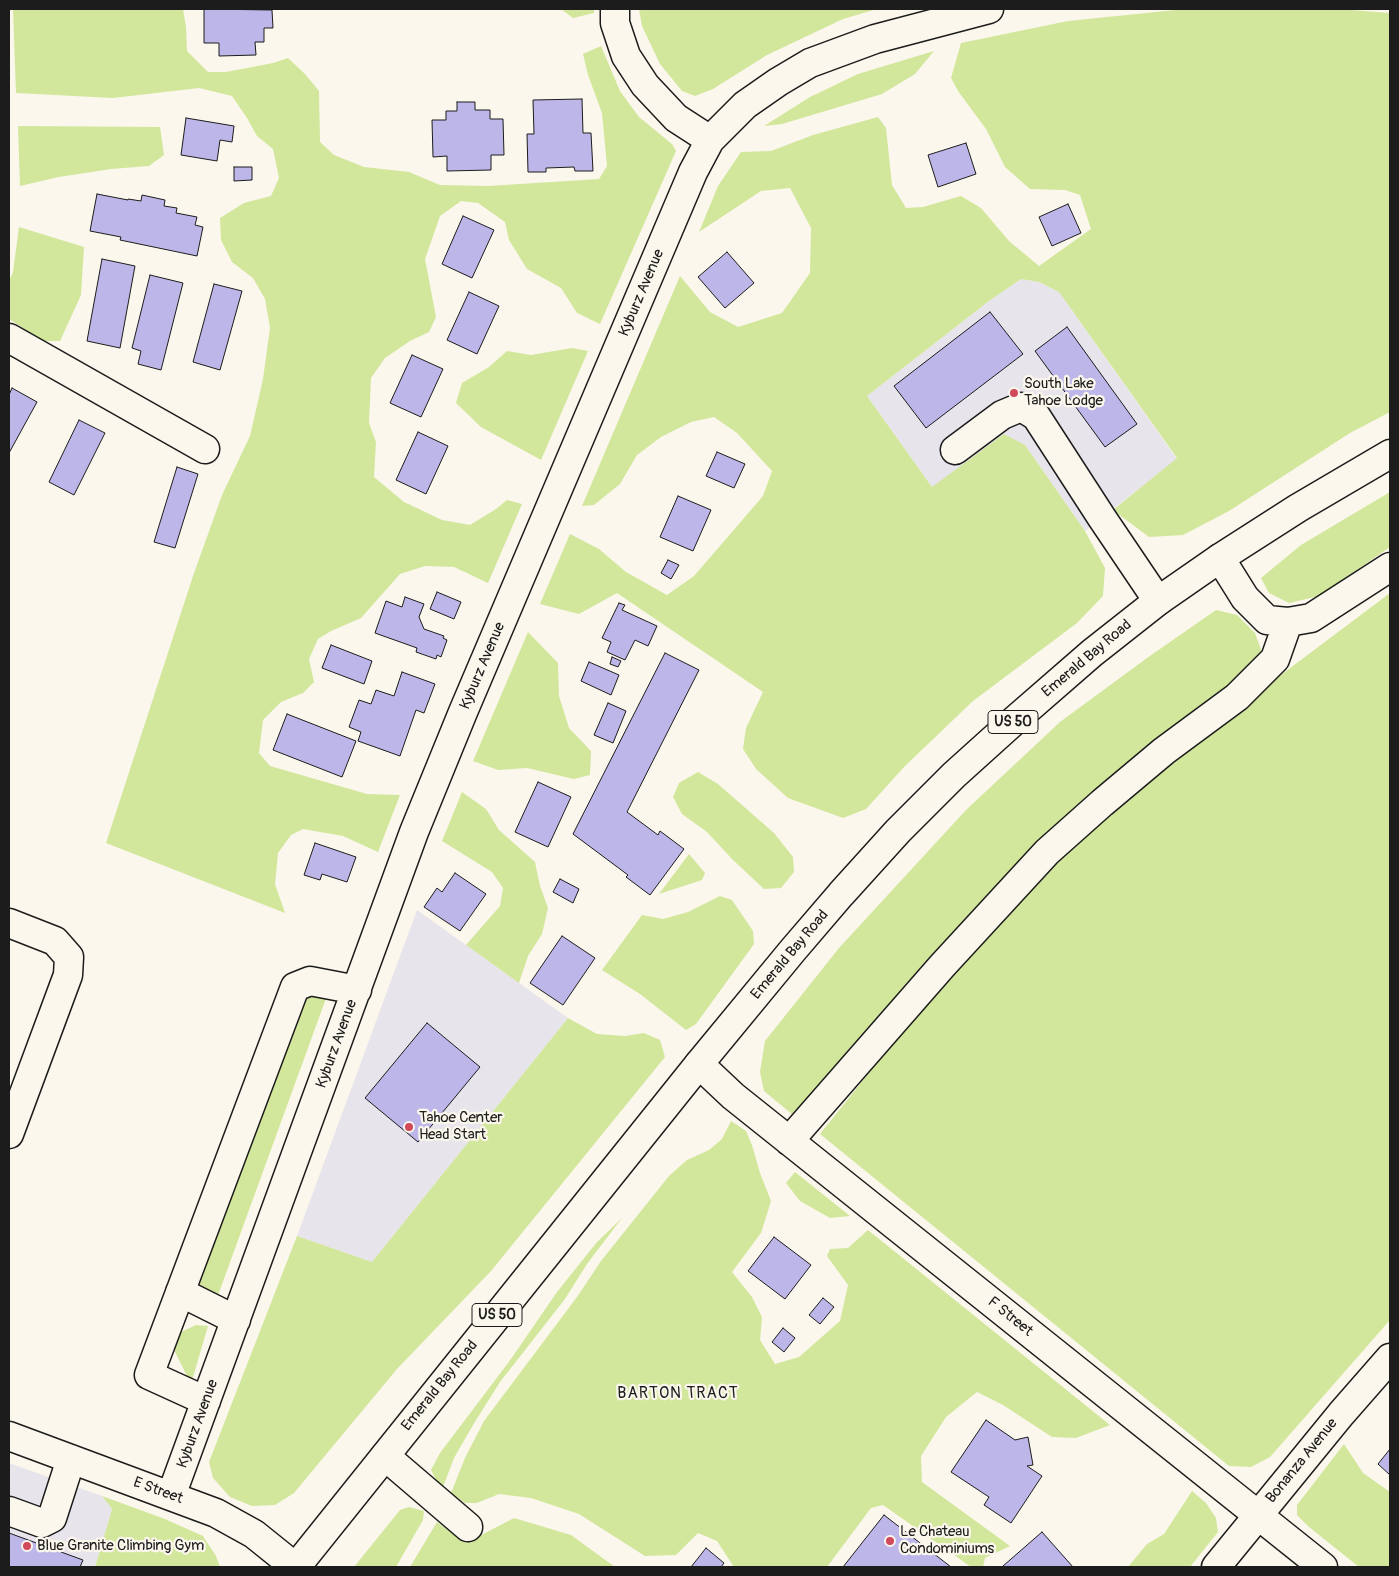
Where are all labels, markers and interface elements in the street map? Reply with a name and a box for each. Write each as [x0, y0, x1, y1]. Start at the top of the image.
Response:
street label: Kyburz Avenue [616, 247, 668, 339]
place label: South Lake Tahoe Lodge [1024, 375, 1103, 410]
marker: South Lake Tahoe Lodge [1008, 387, 1020, 399]
street label: Emerald Bay Road [1039, 616, 1135, 702]
street label: Kyburz Avenue [457, 620, 509, 712]
road number: US 50 [988, 710, 1038, 734]
street label: Emerald Bay Road [747, 907, 833, 1003]
street label: Kyburz Avenue [313, 997, 361, 1091]
place label: Tahoe Center Head Start [419, 1109, 503, 1144]
marker: Tahoe Center Head Start [403, 1121, 415, 1133]
street label: F Street [984, 1293, 1036, 1341]
road number: US 50 [472, 1304, 522, 1326]
street label: Emerald Bay Road [398, 1337, 482, 1435]
street label: Kyburz Avenue [174, 1377, 222, 1471]
district label: BARTON TRACT [616, 1384, 740, 1404]
street label: Bonanza Avenue [1262, 1415, 1342, 1507]
street label: E Street [131, 1474, 185, 1508]
place label: Le Chateau Condominiums [900, 1523, 994, 1558]
marker: Le Chateau Condominiums [884, 1535, 896, 1547]
place label: Blue Granite Climbing Gym [37, 1537, 204, 1555]
marker: Blue Granite Climbing Gym [21, 1540, 33, 1552]

